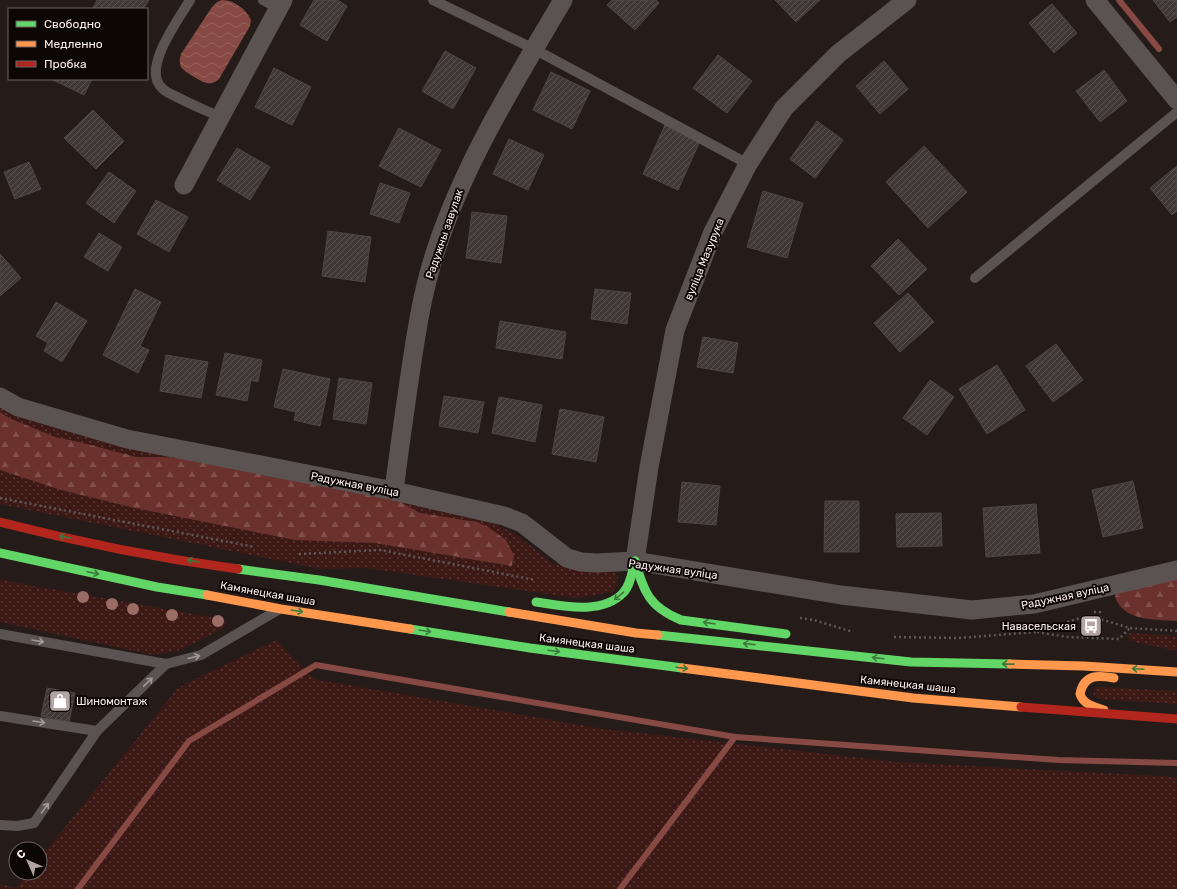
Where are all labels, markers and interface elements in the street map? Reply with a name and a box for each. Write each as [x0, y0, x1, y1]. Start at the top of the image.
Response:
legend [8, 8, 148, 80]
text: Свободно [44, 17, 101, 31]
text: Медленно [44, 37, 103, 51]
text: Пробка [44, 57, 87, 71]
street label: Радужны завулак [423, 188, 466, 281]
street label: вуліца Мазурука [682, 216, 727, 302]
street label: Радужная вуліца [310, 470, 400, 499]
one-way arrow [59, 533, 72, 541]
one-way arrow [187, 557, 200, 565]
street label: Радужная вуліца [628, 557, 718, 582]
one-way arrow [86, 570, 99, 578]
street label: Камянецкая шаша [219, 579, 317, 608]
street label: Радужная вуліца [1020, 581, 1110, 612]
one-way arrow [614, 591, 624, 600]
one-way arrow [290, 607, 303, 615]
bus stop icon: Навасельская [1078, 613, 1104, 639]
one-way arrow [703, 619, 716, 627]
place label: Навасельская [1002, 620, 1076, 633]
one-way arrow [418, 628, 431, 636]
street label: Камянецкая шаша [538, 631, 636, 656]
one-way arrow [32, 637, 45, 645]
one-way arrow [743, 641, 756, 648]
one-way arrow [547, 647, 560, 655]
one-way arrow [187, 653, 200, 660]
one-way arrow [872, 654, 885, 662]
one-way arrow [1002, 660, 1015, 668]
one-way arrow [675, 664, 688, 672]
one-way arrow [1132, 666, 1145, 673]
street label: Камянецкая шаша [859, 673, 957, 696]
one-way arrow [143, 677, 153, 687]
shop icon: Шиномонтаж [47, 688, 73, 714]
place label: Шиномонтаж [76, 695, 147, 708]
one-way arrow [32, 718, 45, 726]
one-way arrow [41, 802, 49, 813]
north arrow [8, 841, 48, 881]
text: С [14, 847, 29, 862]

